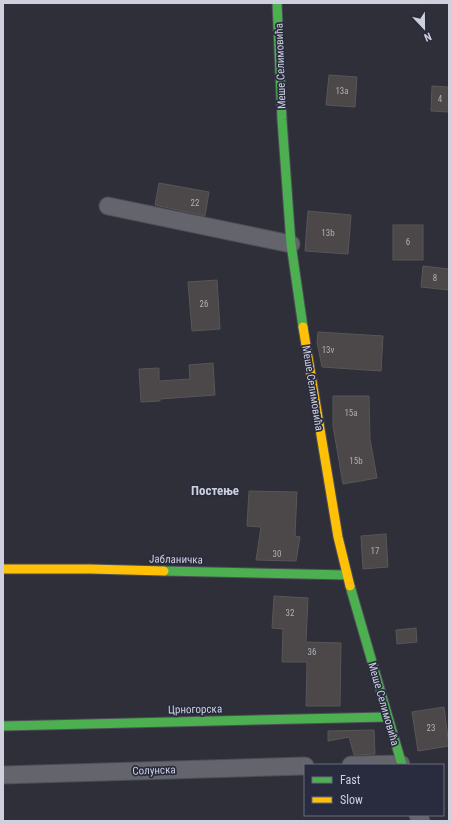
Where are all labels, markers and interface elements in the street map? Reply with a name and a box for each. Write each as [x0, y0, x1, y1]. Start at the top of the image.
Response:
north arrow [404, 8, 444, 48]
street label: Меше Селимовића [273, 23, 288, 109]
text: N [422, 30, 433, 44]
house number: 13a [335, 86, 349, 96]
house number: 4 [438, 94, 443, 104]
house number: 22 [191, 198, 200, 208]
house number: 13b [321, 228, 335, 238]
house number: 6 [406, 237, 410, 247]
house number: 8 [433, 273, 437, 283]
house number: 26 [200, 299, 208, 309]
street label: Меше Селимовића [299, 345, 326, 432]
house number: 13v [322, 345, 335, 355]
house number: 15a [344, 408, 358, 418]
house number: 15b [349, 456, 363, 466]
district label: Постење [191, 483, 239, 498]
house number: 17 [371, 546, 380, 556]
house number: 30 [273, 549, 281, 559]
street label: Јабланичка [149, 553, 203, 566]
house number: 32 [286, 608, 295, 618]
house number: 36 [308, 647, 316, 657]
street label: Меше Селимовића [365, 661, 402, 747]
street label: Црногорска [168, 703, 222, 716]
house number: 23 [427, 723, 435, 733]
street label: Солунска [132, 763, 176, 778]
legend [304, 764, 444, 816]
text: Fast [340, 773, 361, 787]
text: Slow [340, 793, 363, 807]

